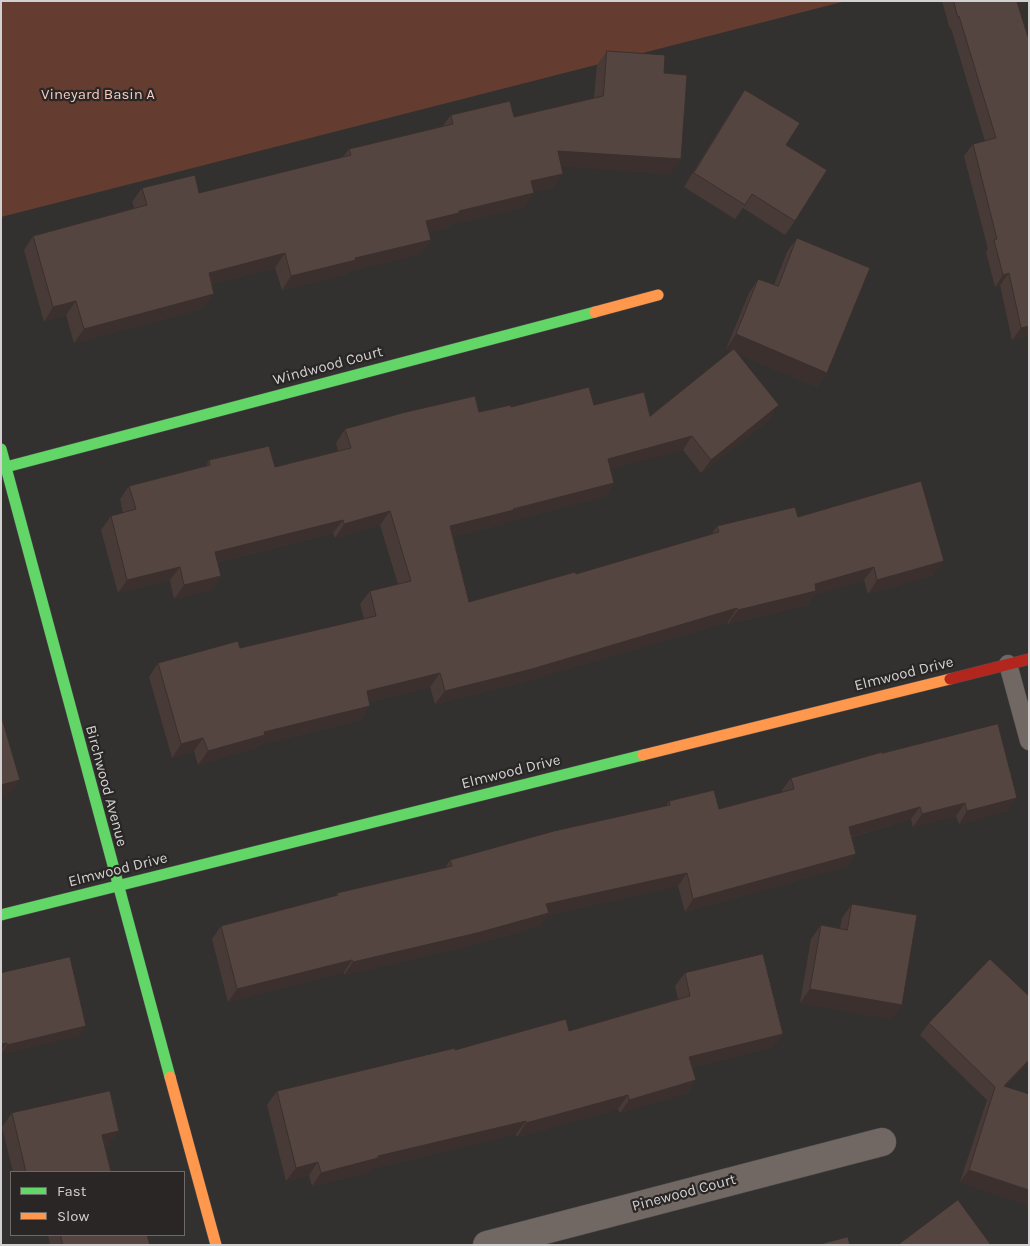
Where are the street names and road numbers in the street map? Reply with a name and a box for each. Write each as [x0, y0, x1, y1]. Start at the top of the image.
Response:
street label: Windwood Court [271, 343, 385, 389]
street label: Elmwood Drive [853, 653, 955, 695]
street label: Birchwood Avenue [81, 723, 131, 849]
street label: Elmwood Drive [460, 751, 562, 793]
street label: Elmwood Drive [67, 849, 169, 891]
street label: Pinewood Court [630, 1170, 738, 1216]

